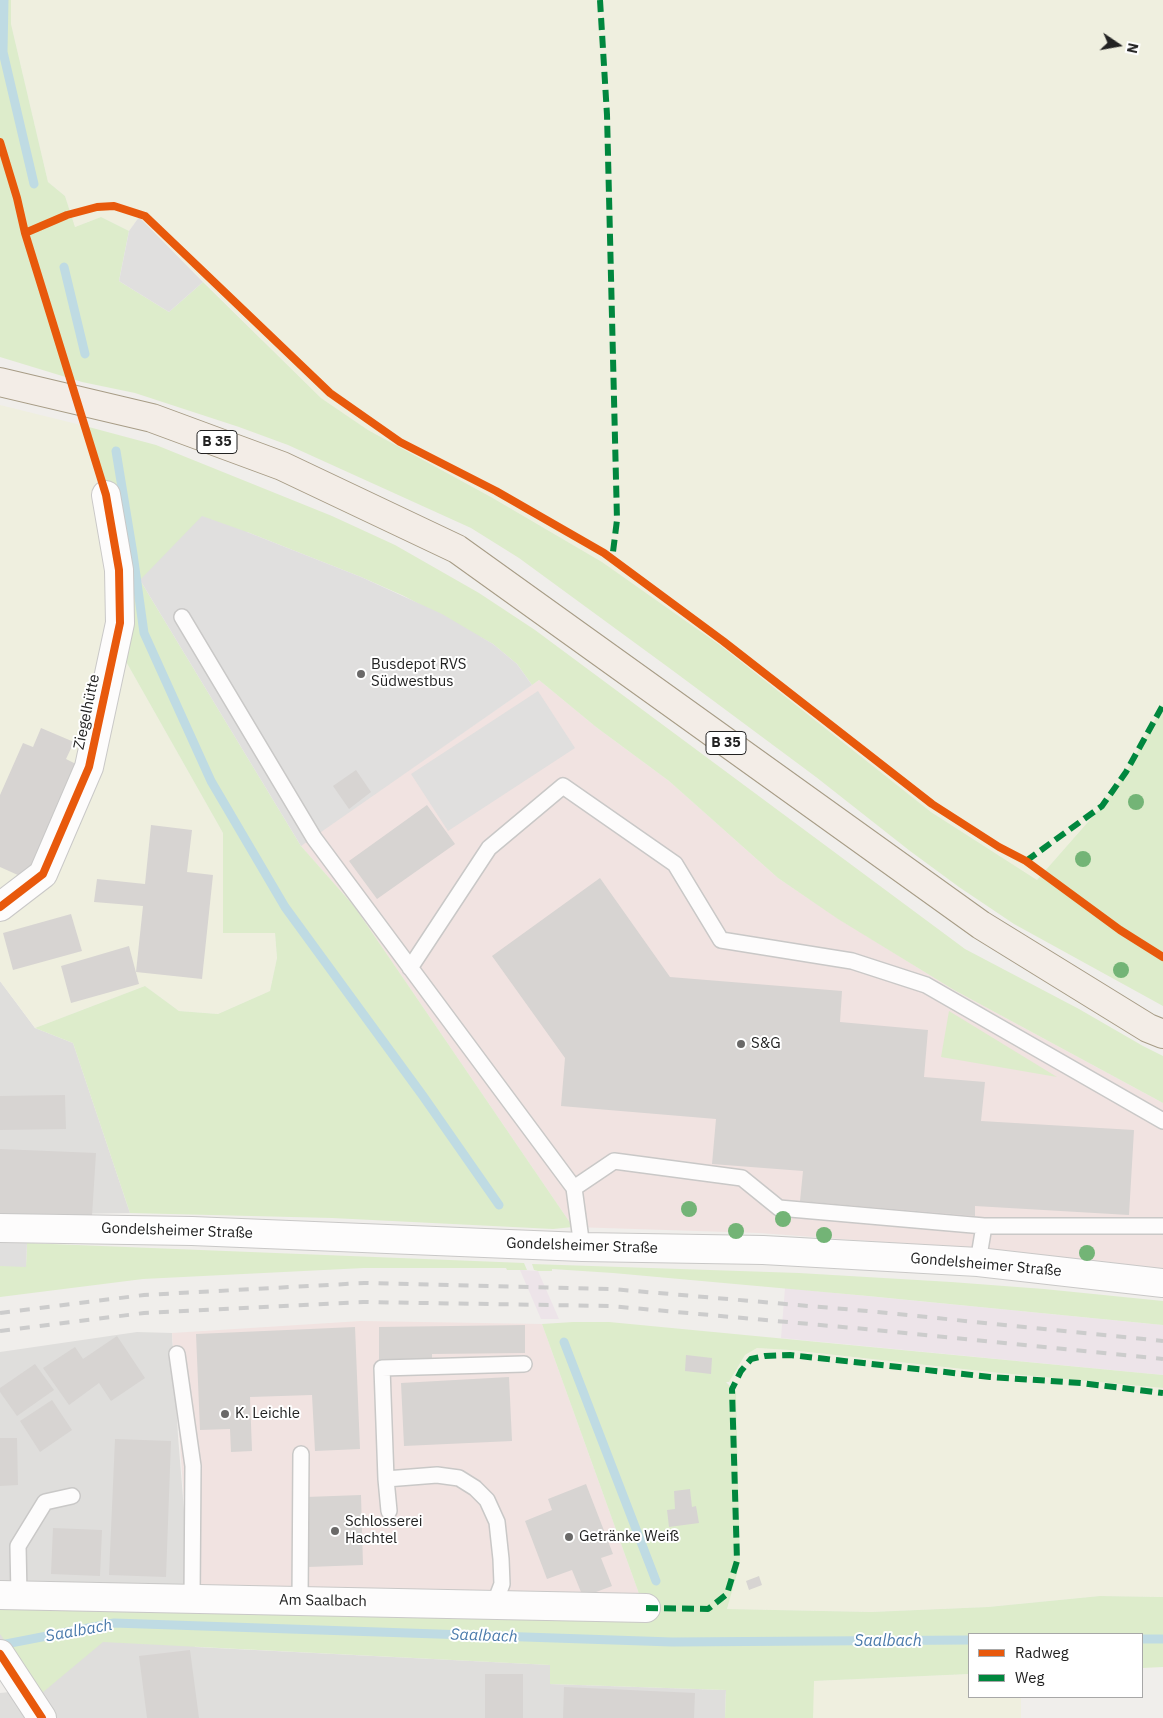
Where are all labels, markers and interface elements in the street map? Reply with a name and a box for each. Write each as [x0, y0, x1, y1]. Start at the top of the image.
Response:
north arrow [1093, 20, 1143, 70]
text: N [1123, 41, 1143, 55]
road number: B 35 [197, 431, 237, 454]
place label: Busdepot RVS Südwestbus [371, 656, 466, 691]
marker: Busdepot RVS Südwestbus [355, 668, 367, 680]
street label: Ziegelhütte [70, 673, 104, 751]
road number: B 35 [706, 731, 746, 754]
place label: S&G [751, 1035, 781, 1053]
marker: S&G [735, 1038, 747, 1050]
street label: Gondelsheimer Straße [101, 1219, 253, 1243]
street label: Gondelsheimer Straße [506, 1234, 658, 1258]
street label: Gondelsheimer Straße [910, 1249, 1062, 1281]
place label: K. Leichle [235, 1405, 300, 1423]
marker: K. Leichle [219, 1408, 231, 1420]
place label: Schlosserei Hachtel [345, 1513, 422, 1548]
marker: Schlosserei Hachtel [329, 1525, 341, 1537]
place label: Getränke Weiß [579, 1528, 679, 1546]
marker: Getränke Weiß [563, 1531, 575, 1543]
street label: Am Saalbach [279, 1591, 367, 1611]
water label: Saalbach [44, 1616, 114, 1646]
water label: Saalbach [450, 1625, 518, 1647]
water label: Saalbach [854, 1631, 922, 1651]
legend [968, 1633, 1143, 1698]
text: Radweg [1015, 1643, 1069, 1662]
text: Weg [1015, 1668, 1044, 1687]

